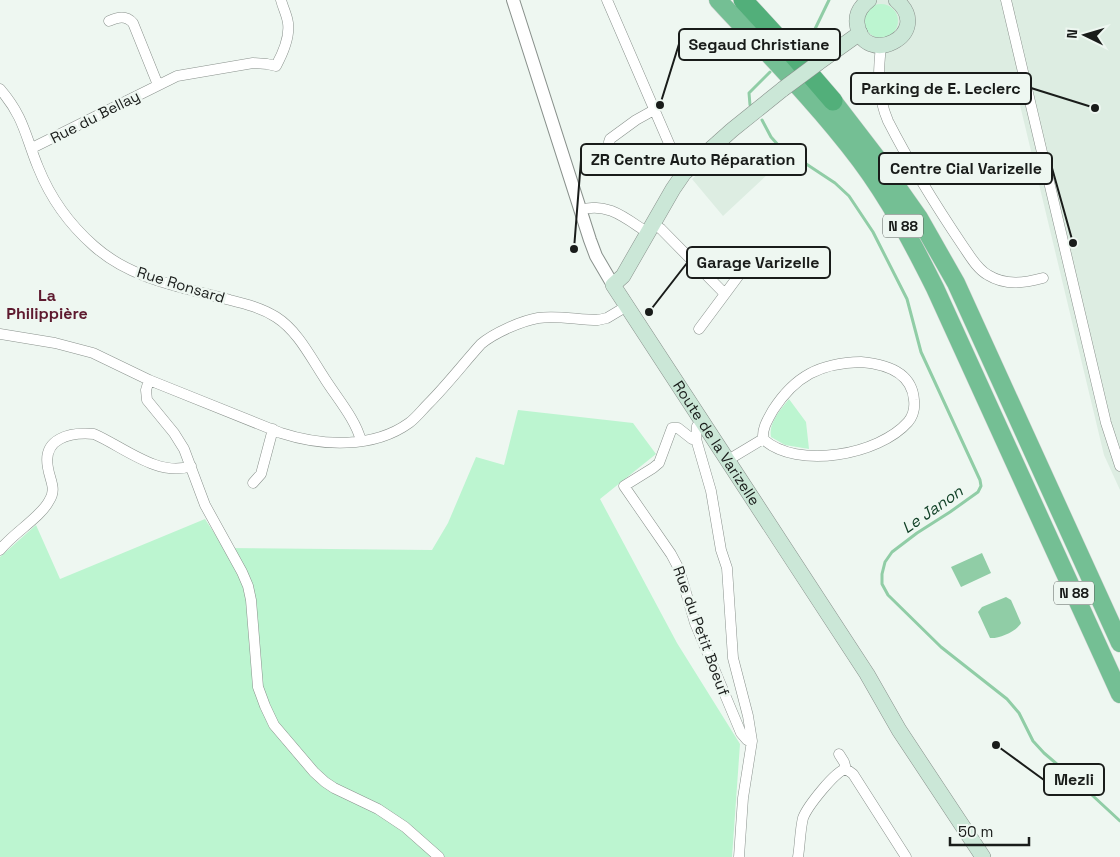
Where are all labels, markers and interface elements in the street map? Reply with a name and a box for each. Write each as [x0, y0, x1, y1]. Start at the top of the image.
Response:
north arrow [1060, 10, 1110, 60]
text: N [1063, 28, 1081, 39]
callout: Segaud Christiane [679, 29, 840, 60]
text: Segaud Christiane [688, 34, 830, 55]
callout: Parking de E. Leclerc [851, 73, 1031, 104]
text: Parking de E. Leclerc [861, 78, 1021, 99]
street label: Rue du Bellay [47, 86, 143, 147]
callout: ZR Centre Auto Réparation [581, 144, 806, 175]
text: ZR Centre Auto Réparation [591, 149, 795, 170]
callout: Centre Cial Varizelle [879, 153, 1052, 184]
text: Centre Cial Varizelle [890, 158, 1042, 179]
road number: N 88 [883, 215, 923, 238]
callout: Garage Varizelle [687, 247, 830, 278]
text: Garage Varizelle [697, 252, 819, 273]
street label: Rue Ronsard [135, 262, 227, 307]
district label: La Philippière [6, 285, 88, 324]
street label: Route de la Varizelle [669, 377, 764, 509]
water label: Le Janon [898, 480, 968, 538]
street label: Rue du Petit Boeuf [669, 563, 734, 699]
road number: N 88 [1054, 582, 1094, 604]
callout: Mezli [1044, 764, 1104, 795]
text: Mezli [1054, 769, 1094, 790]
scale bar [950, 814, 1029, 846]
text: 50 m [958, 822, 993, 841]

